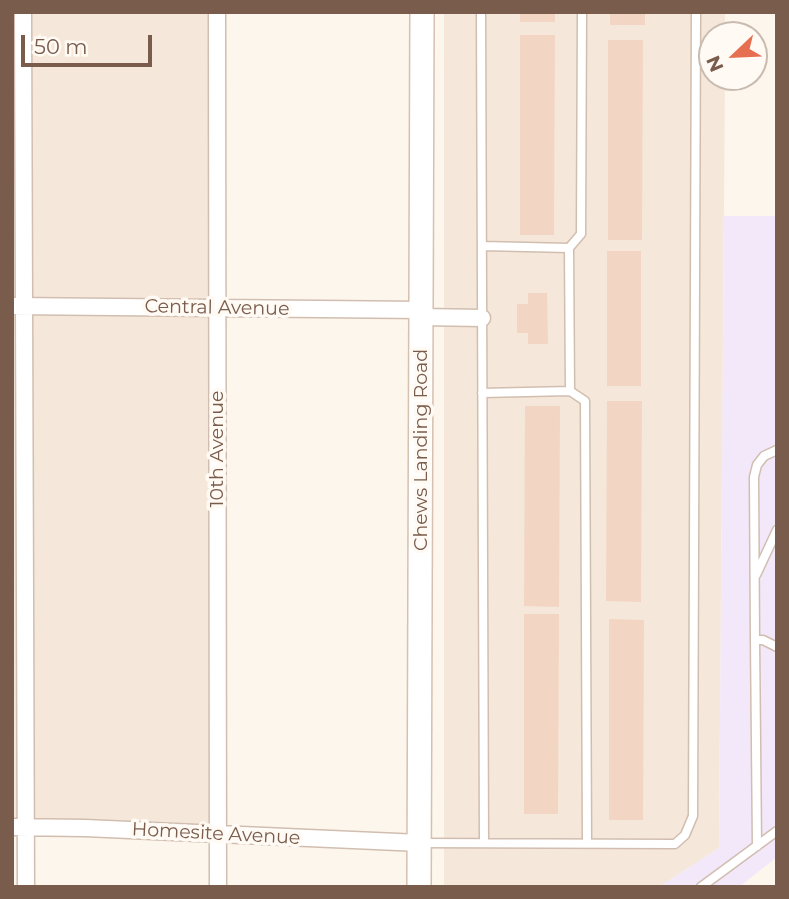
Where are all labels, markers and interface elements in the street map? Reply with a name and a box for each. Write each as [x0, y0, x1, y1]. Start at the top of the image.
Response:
scale bar [24, 21, 156, 65]
north arrow [698, 21, 768, 91]
text: 50 m [34, 34, 88, 59]
text: N [701, 52, 729, 75]
street label: Central Avenue [144, 295, 290, 321]
street label: Chews Landing Road [410, 349, 432, 551]
street label: 10th Avenue [206, 391, 228, 507]
street label: Homesite Avenue [131, 818, 301, 850]

